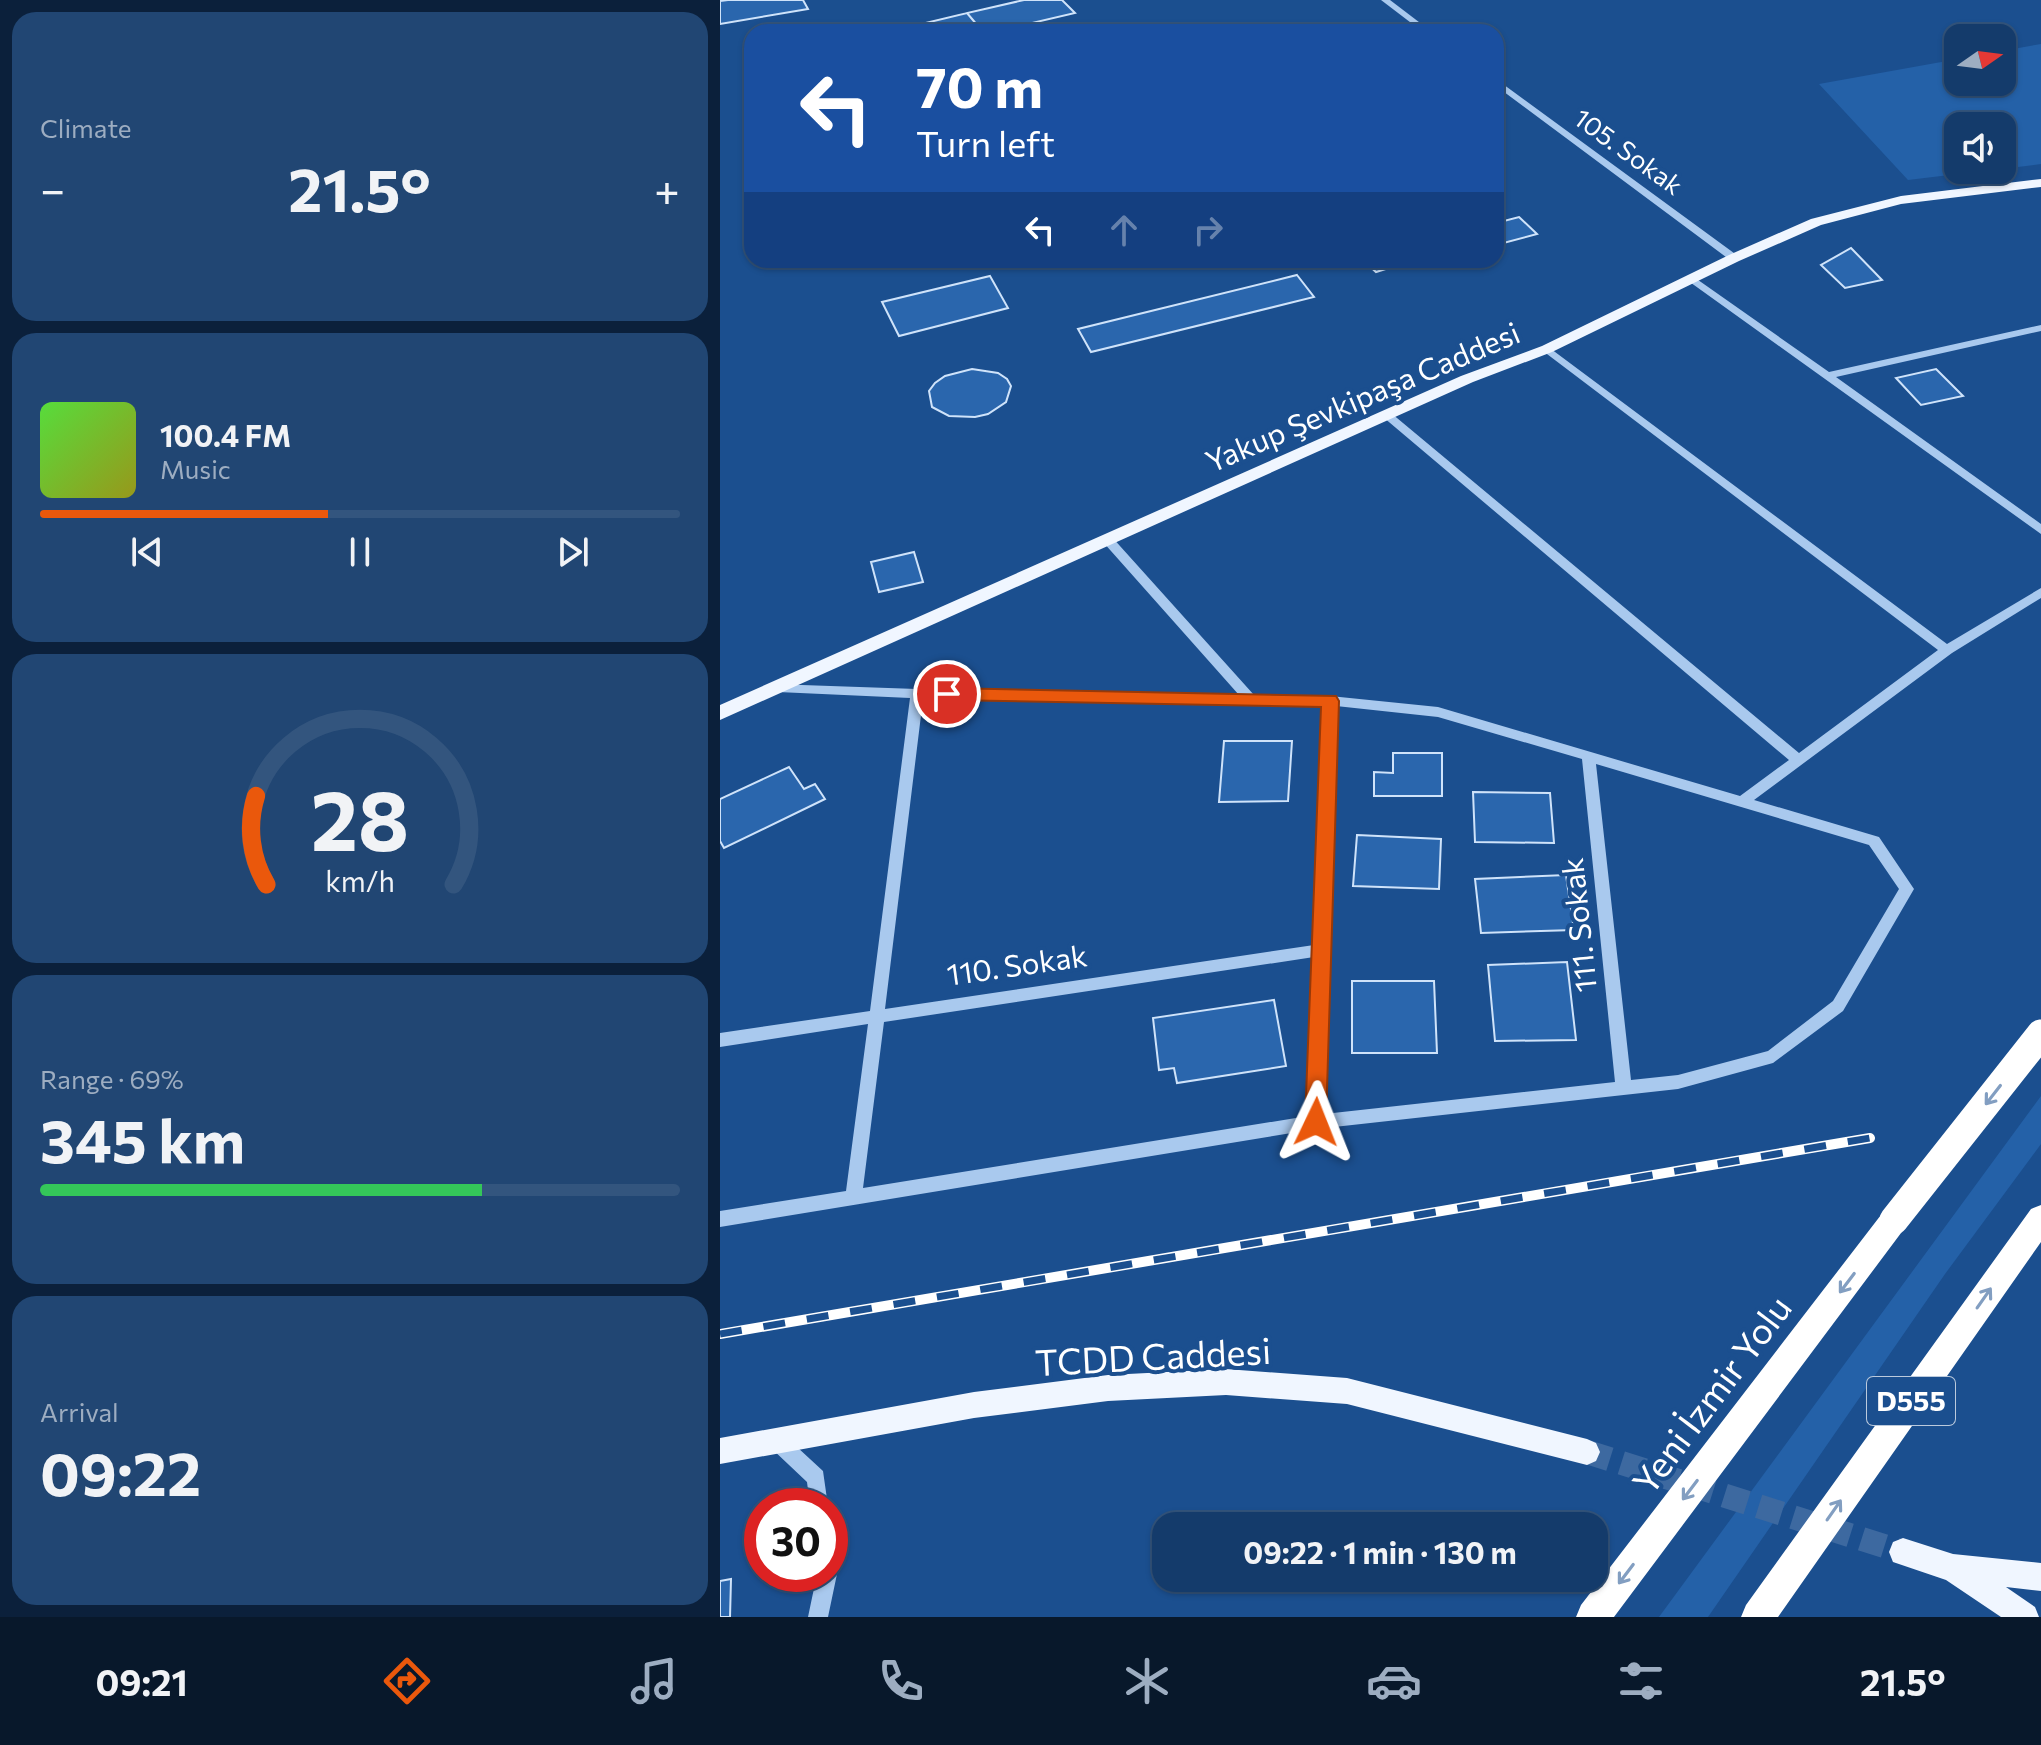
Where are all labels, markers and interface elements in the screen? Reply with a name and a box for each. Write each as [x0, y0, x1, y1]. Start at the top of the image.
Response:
north arrow [1944, 24, 2016, 96]
map controls [1944, 24, 2016, 184]
text: 70 m [916, 51, 1043, 120]
icon: left [784, 56, 888, 160]
street label: 105. Sokak [1569, 101, 1689, 200]
text: Climate [40, 112, 132, 143]
button: sound [1944, 112, 2016, 184]
text: Turn left [916, 120, 1055, 164]
text: 21.5° [288, 151, 431, 224]
text: − [40, 161, 65, 215]
text: + [654, 161, 680, 215]
icon: left [1018, 208, 1062, 252]
icon: ahead [1102, 208, 1146, 252]
icon: right [1186, 208, 1230, 252]
street label: Yakup Şevkipaşa Caddesi [1199, 313, 1525, 479]
text: 100.4 FM [160, 416, 291, 453]
text: Music [160, 453, 231, 484]
icon: previous [125, 530, 169, 574]
icon: pause [338, 530, 382, 574]
icon: next [551, 530, 595, 574]
pin [913, 660, 981, 728]
icon: arrive [925, 672, 969, 716]
text: 28 [311, 765, 409, 867]
street label: 111. Sokak [1552, 856, 1603, 994]
text: km/h [325, 863, 395, 898]
street label: 110. Sokak [944, 935, 1089, 992]
text: Range · 69% [40, 1063, 184, 1094]
position arrow [1274, 1080, 1358, 1164]
one-way arrow [1984, 1084, 2001, 1105]
text: 345 km [40, 1102, 245, 1175]
one-way arrow [1838, 1271, 1855, 1293]
street label: Yeni İzmir Yolu [1622, 1286, 1799, 1502]
one-way arrow [1976, 1287, 1993, 1309]
street label: TCDD Caddesi [1034, 1327, 1272, 1383]
road number: D555 [1867, 1377, 1955, 1425]
text: Arrival [40, 1396, 119, 1427]
text: 09:22 [40, 1435, 201, 1508]
one-way arrow [1681, 1479, 1698, 1500]
speed limit sign: 30 [744, 1488, 848, 1592]
one-way arrow [1826, 1499, 1842, 1521]
text: 09:22 · 1 min · 130 m [1243, 1533, 1517, 1570]
one-way arrow [1617, 1563, 1634, 1584]
icon: directions [379, 1653, 435, 1709]
icon: music [626, 1653, 682, 1709]
icon: phone [873, 1653, 929, 1709]
icon: climate [1119, 1653, 1175, 1709]
icon: car [1366, 1653, 1422, 1709]
icon: filters [1613, 1653, 1669, 1709]
text: 09:21 [95, 1659, 188, 1703]
text: 21.5° [1860, 1659, 1946, 1703]

